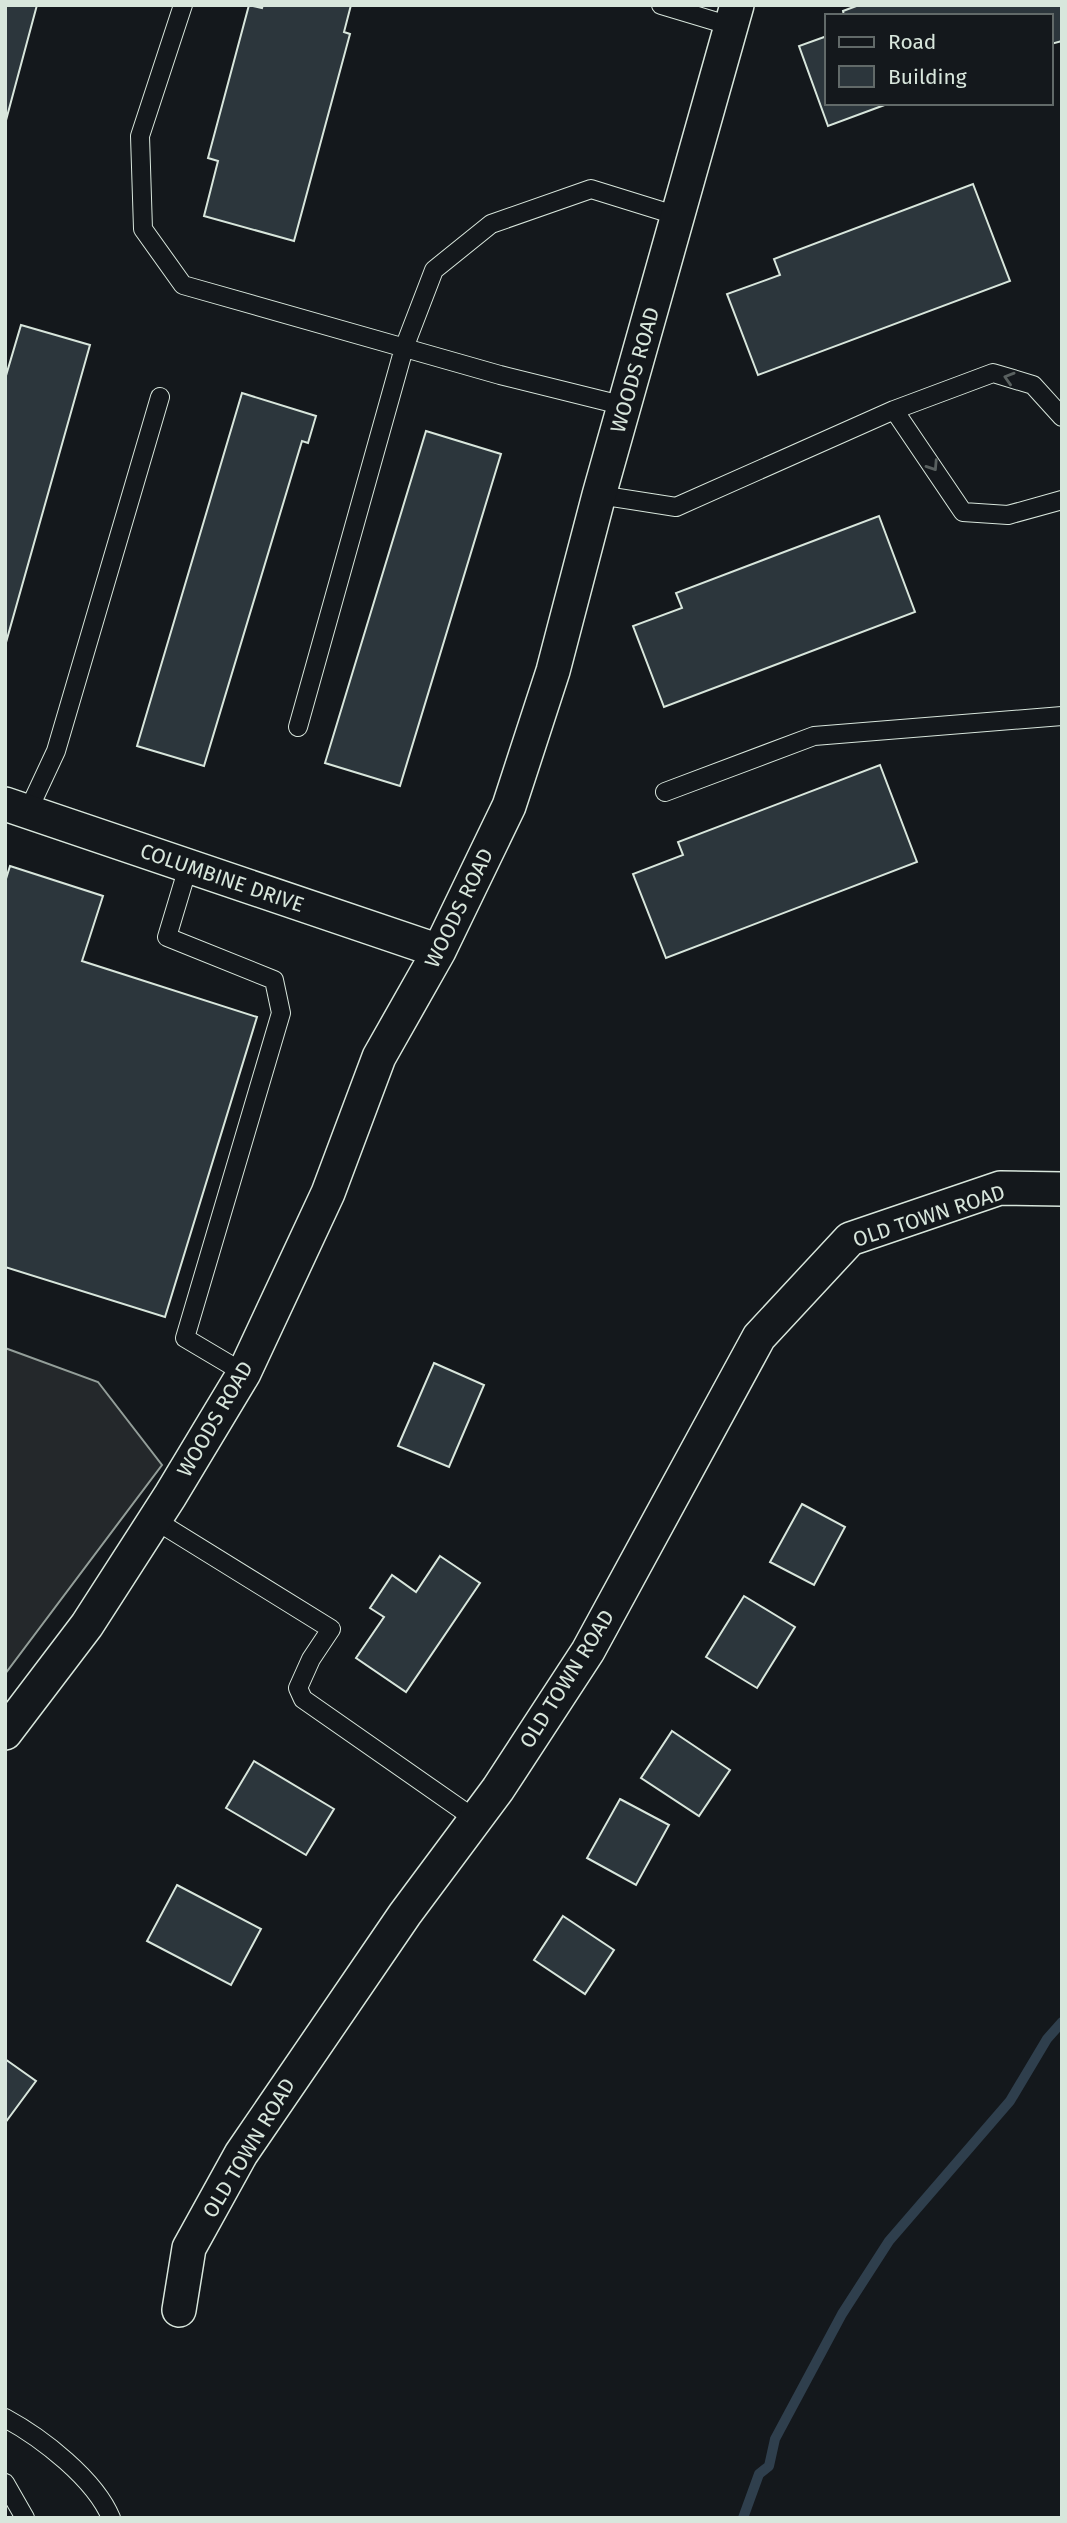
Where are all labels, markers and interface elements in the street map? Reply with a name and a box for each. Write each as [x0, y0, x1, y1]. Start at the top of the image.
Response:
legend [825, 14, 1053, 105]
text: Road [888, 29, 936, 55]
text: Building [888, 64, 967, 90]
street label: WOODS ROAD [605, 304, 665, 436]
one-way arrow [1003, 371, 1015, 386]
one-way arrow [925, 458, 938, 471]
street label: COLUMBINE DRIVE [137, 838, 307, 918]
street label: WOODS ROAD [419, 844, 499, 972]
street label: OLD TOWN ROAD [850, 1179, 1008, 1253]
street label: WOODS ROAD [171, 1356, 259, 1482]
street label: OLD TOWN ROAD [514, 1605, 620, 1753]
street label: OLD TOWN ROAD [197, 2073, 301, 2223]

